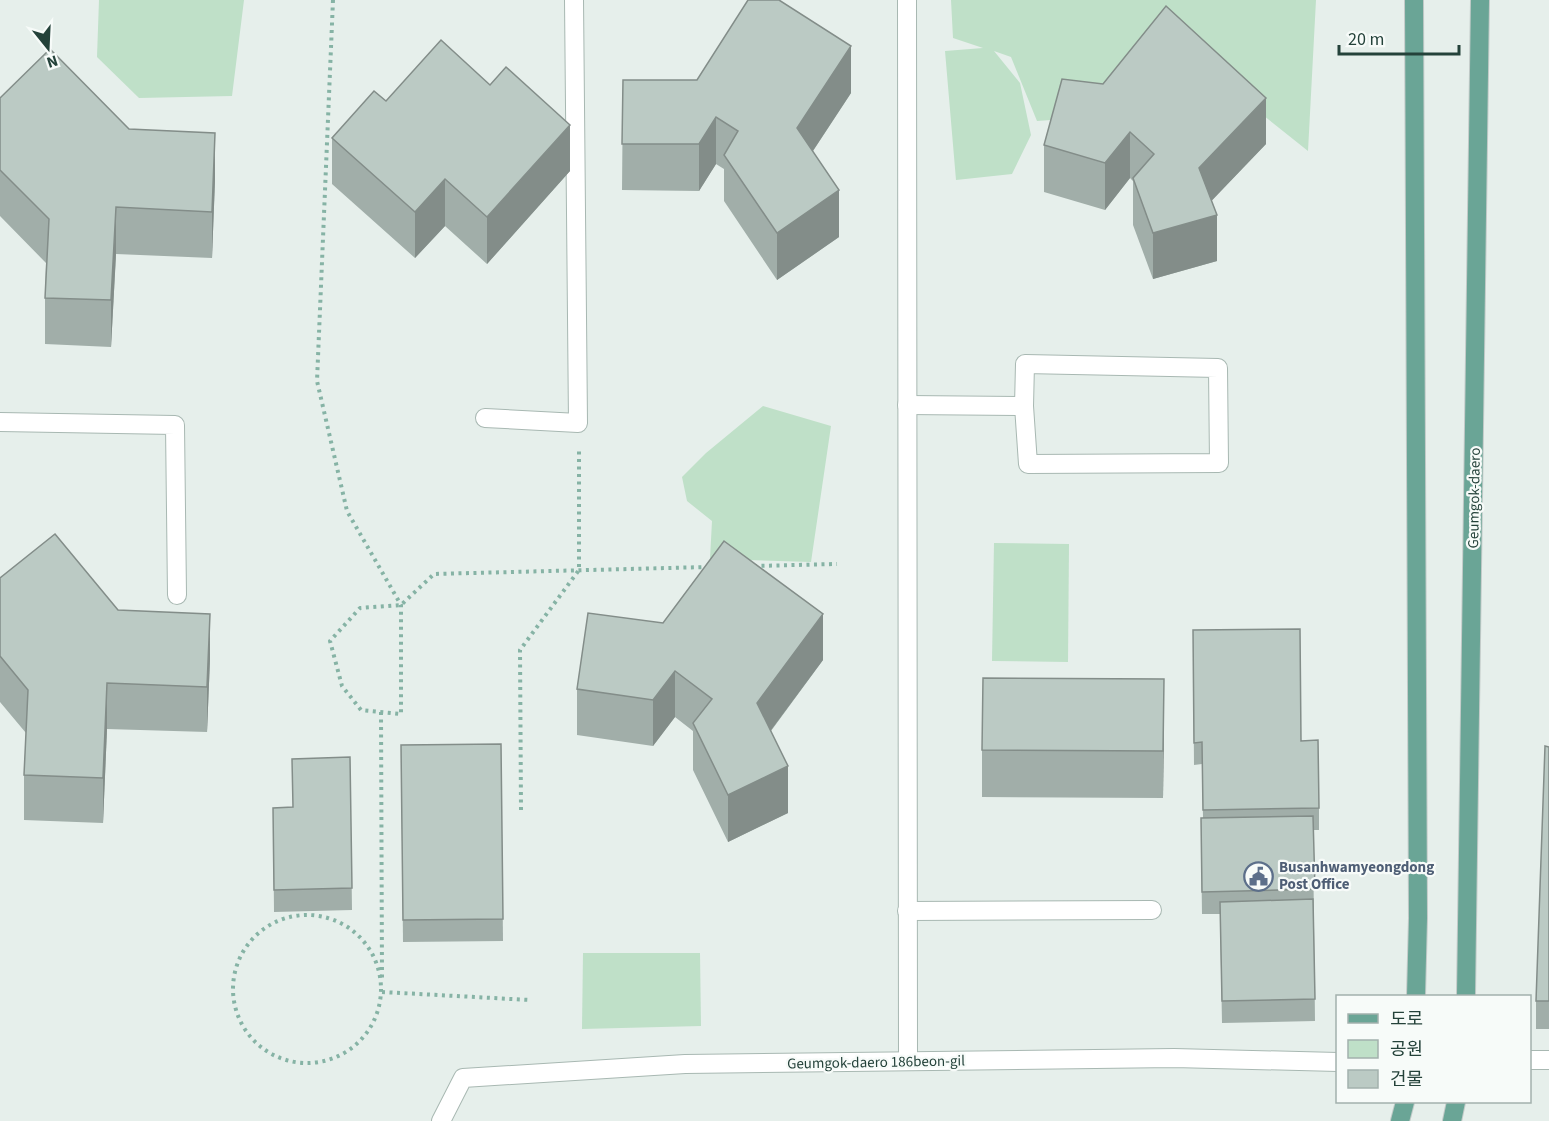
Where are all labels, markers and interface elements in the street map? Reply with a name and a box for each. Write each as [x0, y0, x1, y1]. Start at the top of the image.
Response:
north arrow [18, 18, 78, 78]
scale bar [1339, 18, 1459, 56]
text: 20 m [1348, 27, 1384, 52]
text: N [44, 49, 61, 73]
street label: Geumgok-daero [1463, 447, 1486, 549]
place label: Busanhwamyeongdong Post Office [1279, 857, 1434, 895]
public building icon: Busanhwamyeongdong Post Office [1242, 860, 1274, 892]
legend [1336, 995, 1531, 1103]
text: 도로 [1390, 1007, 1423, 1032]
text: 공원 [1390, 1037, 1423, 1062]
street label: Geumgok-daero 186beon-gil [787, 1050, 965, 1075]
text: 건물 [1390, 1067, 1423, 1092]

